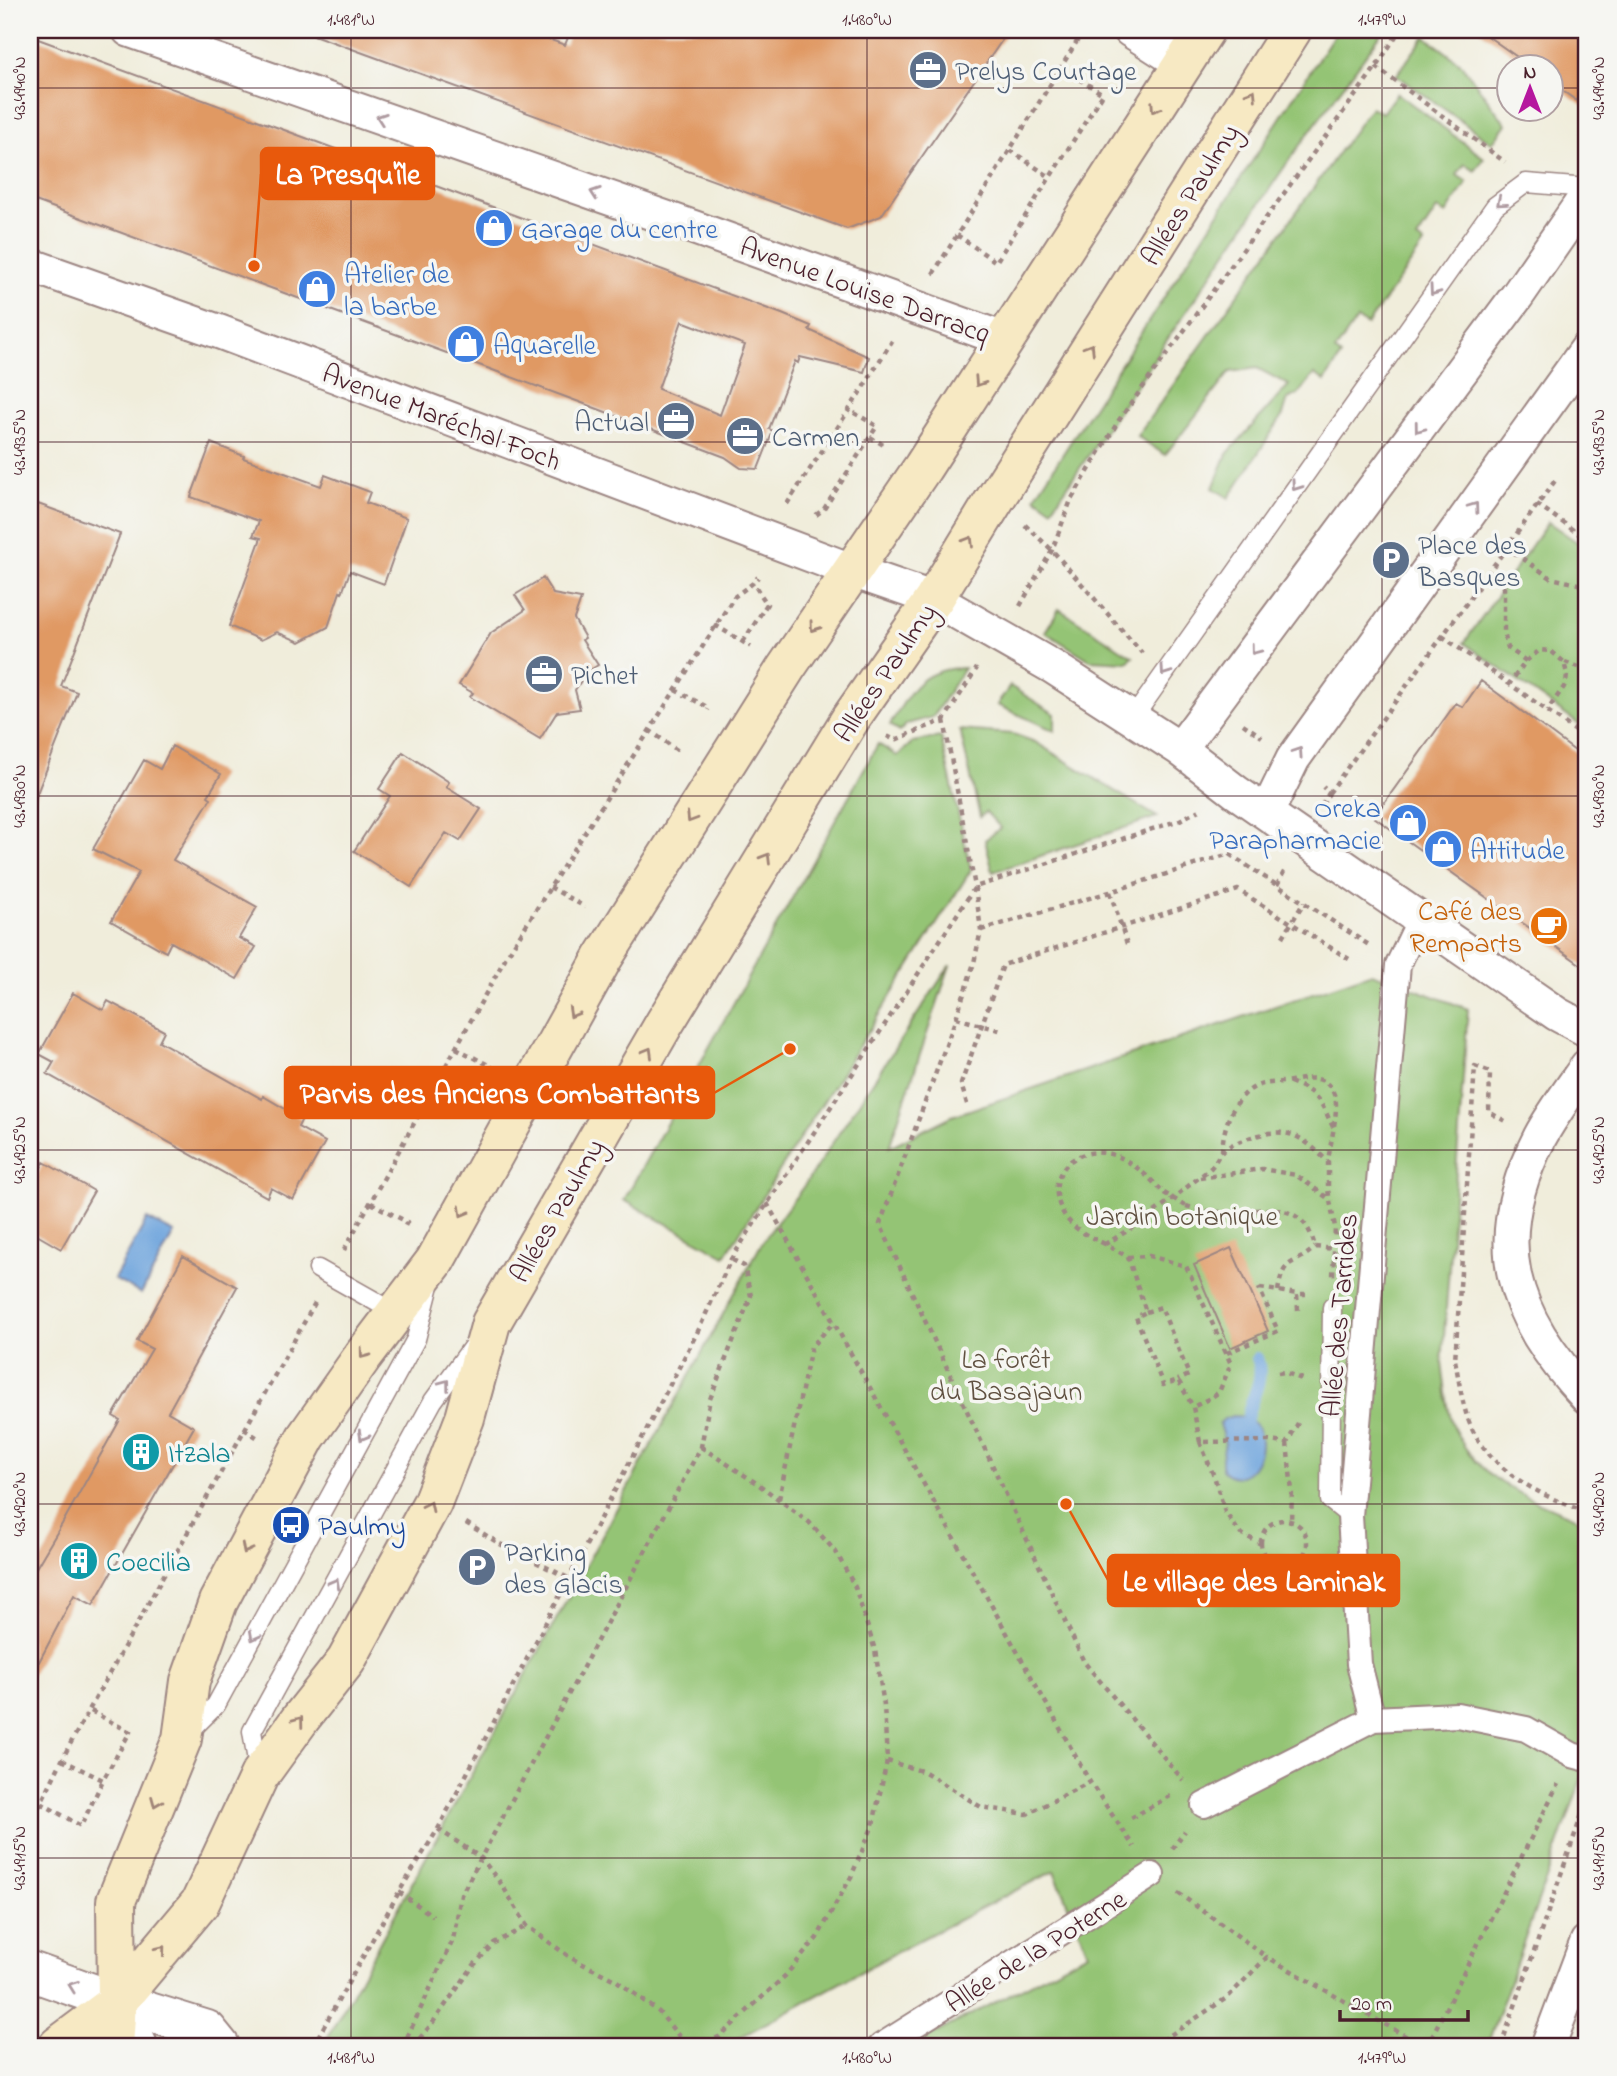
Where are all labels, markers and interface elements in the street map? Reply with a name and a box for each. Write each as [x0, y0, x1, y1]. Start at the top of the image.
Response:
text: 1.481°W [327, 8, 375, 34]
text: 1.480°W [842, 8, 892, 34]
text: 1.479°W [1358, 8, 1406, 34]
office icon: Prelys Courtage [907, 49, 949, 91]
north arrow [1494, 52, 1564, 122]
place label: Prelys Courtage [955, 53, 1137, 94]
text: 43.4940°N [8, 56, 34, 120]
text: 43.4940°N [1587, 56, 1613, 120]
text: N [1524, 60, 1537, 87]
one-way arrow [1243, 89, 1256, 102]
one-way arrow [1150, 100, 1163, 113]
one-way arrow [375, 112, 387, 126]
street label: Allées Paulmy [1132, 117, 1252, 275]
callout: La Presqu'île [261, 148, 434, 199]
text: La Presqu'île [276, 155, 422, 199]
one-way arrow [590, 187, 602, 201]
one-way arrow [1497, 194, 1510, 206]
shop icon: Garage du centre [473, 207, 515, 249]
place label: Garage du centre [521, 211, 718, 252]
street label: Avenue Louise Darracq [733, 228, 995, 357]
place label: Atelier de la barbe [344, 256, 450, 329]
shop icon: Atelier de la barbe [296, 268, 338, 310]
one-way arrow [1430, 283, 1442, 296]
shop icon: Aquarelle [445, 323, 487, 365]
place label: Aquarelle [493, 327, 597, 368]
one-way arrow [1082, 343, 1095, 356]
street label: Avenue Maréchal Foch [316, 355, 566, 484]
one-way arrow [974, 374, 987, 387]
office icon: Actual [655, 400, 697, 442]
place label: Actual [574, 404, 649, 445]
text: 43.4935°N [8, 409, 34, 475]
text: 43.4935°N [1587, 409, 1613, 475]
office icon: Carmen [724, 415, 766, 457]
place label: Carmen [772, 419, 859, 460]
one-way arrow [1415, 421, 1427, 433]
one-way arrow [1292, 478, 1305, 491]
one-way arrow [1466, 502, 1478, 515]
place label: Place des Basques [1417, 527, 1527, 600]
one-way arrow [961, 536, 974, 549]
parking icon: Place des Basques [1370, 539, 1412, 581]
street label: Allées Paulmy [825, 596, 949, 752]
one-way arrow [810, 619, 822, 632]
one-way arrow [1251, 642, 1263, 655]
office icon: Pichet [523, 653, 565, 695]
place label: Pichet [571, 657, 638, 698]
one-way arrow [1161, 663, 1173, 676]
one-way arrow [1290, 747, 1302, 760]
text: 43.4930°N [8, 764, 34, 828]
text: 43.4930°N [1587, 764, 1613, 828]
place label: Oreka Parapharmacie [1209, 790, 1381, 863]
shop icon: Oreka Parapharmacie [1387, 802, 1429, 844]
one-way arrow [686, 811, 699, 824]
shop icon: Attitude [1422, 828, 1464, 870]
place label: Attitude [1470, 832, 1565, 873]
one-way arrow [757, 852, 770, 865]
place label: Café des Remparts [1410, 893, 1522, 966]
cafe icon: Café des Remparts [1528, 905, 1570, 947]
one-way arrow [568, 1005, 581, 1018]
one-way arrow [640, 1047, 653, 1059]
callout: Parvis des Anciens Combattants [285, 1067, 714, 1118]
text: Parvis des Anciens Combattants [300, 1074, 700, 1118]
text: 43.4925°N [8, 1116, 34, 1184]
text: 43.4925°N [1587, 1116, 1613, 1184]
street label: Allées Paulmy [501, 1132, 617, 1292]
park label: Jardin botanique [1086, 1198, 1278, 1239]
one-way arrow [458, 1205, 471, 1217]
street label: Allée des Tarrides [1312, 1212, 1371, 1419]
park label: La forêt du Basajaun [930, 1341, 1082, 1414]
one-way arrow [360, 1347, 372, 1359]
one-way arrow [437, 1379, 450, 1392]
one-way arrow [358, 1429, 371, 1441]
building icon: Itzala [120, 1431, 162, 1473]
place label: Itzala [168, 1435, 231, 1476]
text: 43.4920°N [8, 1471, 34, 1537]
text: 43.4920°N [1587, 1471, 1613, 1537]
one-way arrow [421, 1501, 435, 1513]
bus stop icon: Paulmy [270, 1504, 312, 1546]
place label: Paulmy [318, 1508, 406, 1549]
place label: Parking des Glacis [504, 1534, 623, 1607]
building icon: Coecilia [58, 1540, 100, 1582]
one-way arrow [241, 1541, 254, 1554]
place label: Coecilia [106, 1544, 191, 1585]
parking icon: Parking des Glacis [456, 1546, 498, 1588]
callout: Le village des Laminak [1108, 1555, 1399, 1606]
text: Le village des Laminak [1123, 1562, 1386, 1607]
one-way arrow [327, 1577, 340, 1590]
one-way arrow [249, 1629, 262, 1641]
one-way arrow [291, 1716, 303, 1729]
one-way arrow [151, 1795, 165, 1807]
text: 43.4915°N [8, 1826, 34, 1890]
text: 43.4915°N [1587, 1826, 1613, 1890]
street label: Allée de la Poterne [938, 1881, 1136, 2025]
one-way arrow [153, 1945, 165, 1958]
scale bar [1340, 1978, 1468, 2022]
one-way arrow [68, 1980, 80, 1994]
text: 20 m [1351, 1990, 1392, 2020]
text: 1.481°W [327, 2046, 375, 2072]
text: 1.480°W [842, 2046, 892, 2072]
text: 1.479°W [1358, 2046, 1406, 2072]

